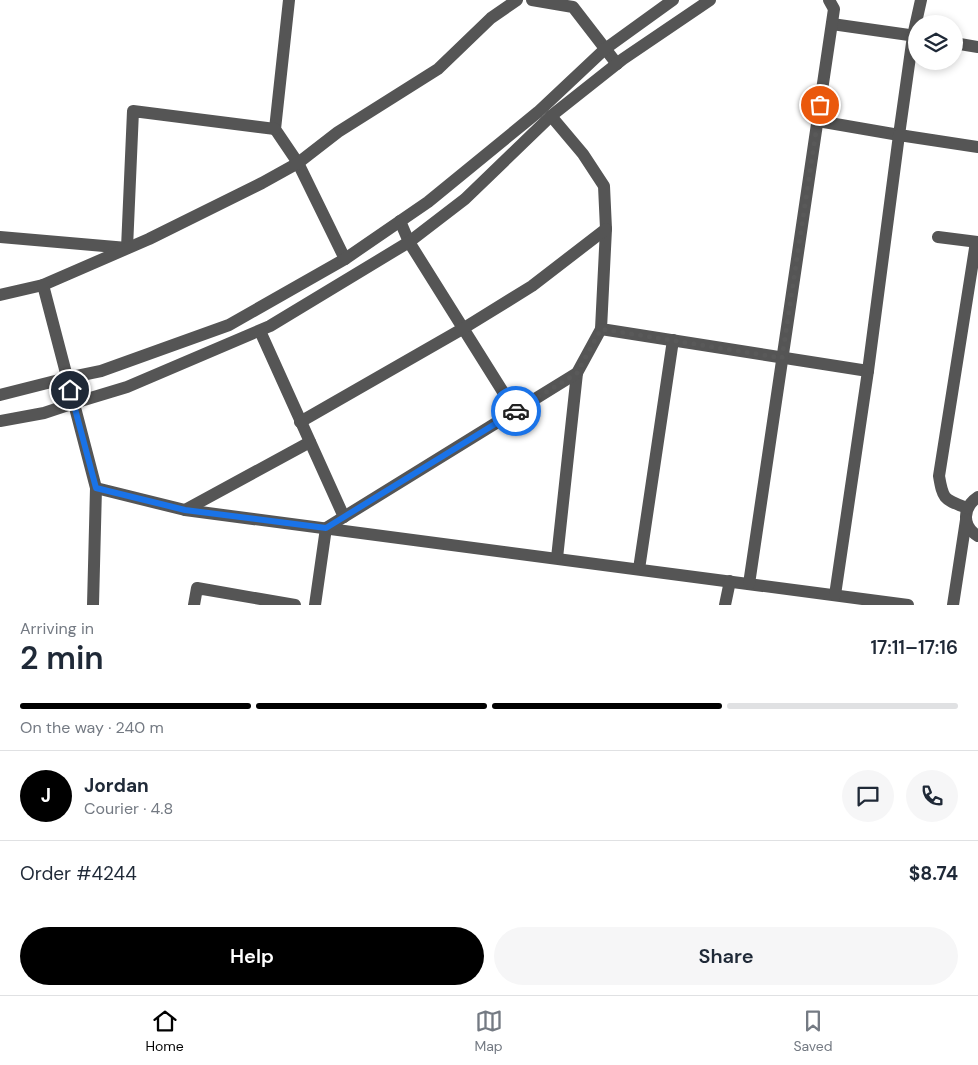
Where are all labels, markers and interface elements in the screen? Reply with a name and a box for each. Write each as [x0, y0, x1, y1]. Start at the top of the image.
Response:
map controls [908, 15, 963, 70]
button: layers [908, 15, 963, 70]
pin [799, 84, 841, 126]
icon: bag [806, 91, 834, 119]
pin [49, 369, 91, 411]
icon: home [56, 376, 84, 404]
courier [491, 386, 541, 436]
icon: car [502, 397, 530, 425]
text: Arriving in [20, 618, 94, 639]
text: 17:11–17:16 [870, 635, 958, 660]
text: 2 min [20, 637, 104, 679]
text: On the way · 240 m [20, 717, 164, 738]
button: chat [842, 770, 894, 822]
button: phone [906, 770, 958, 822]
text: Jordan [84, 773, 149, 798]
text: J [41, 783, 51, 808]
text: Courier · 4.8 [84, 798, 173, 819]
text: Order #4244 [20, 861, 137, 886]
text: $8.74 [909, 861, 958, 886]
button: Help [20, 927, 484, 985]
button: Share [494, 927, 958, 985]
tab: Home [145, 1007, 184, 1055]
tab: Map [474, 1007, 503, 1055]
tab: Saved [793, 1007, 833, 1055]

